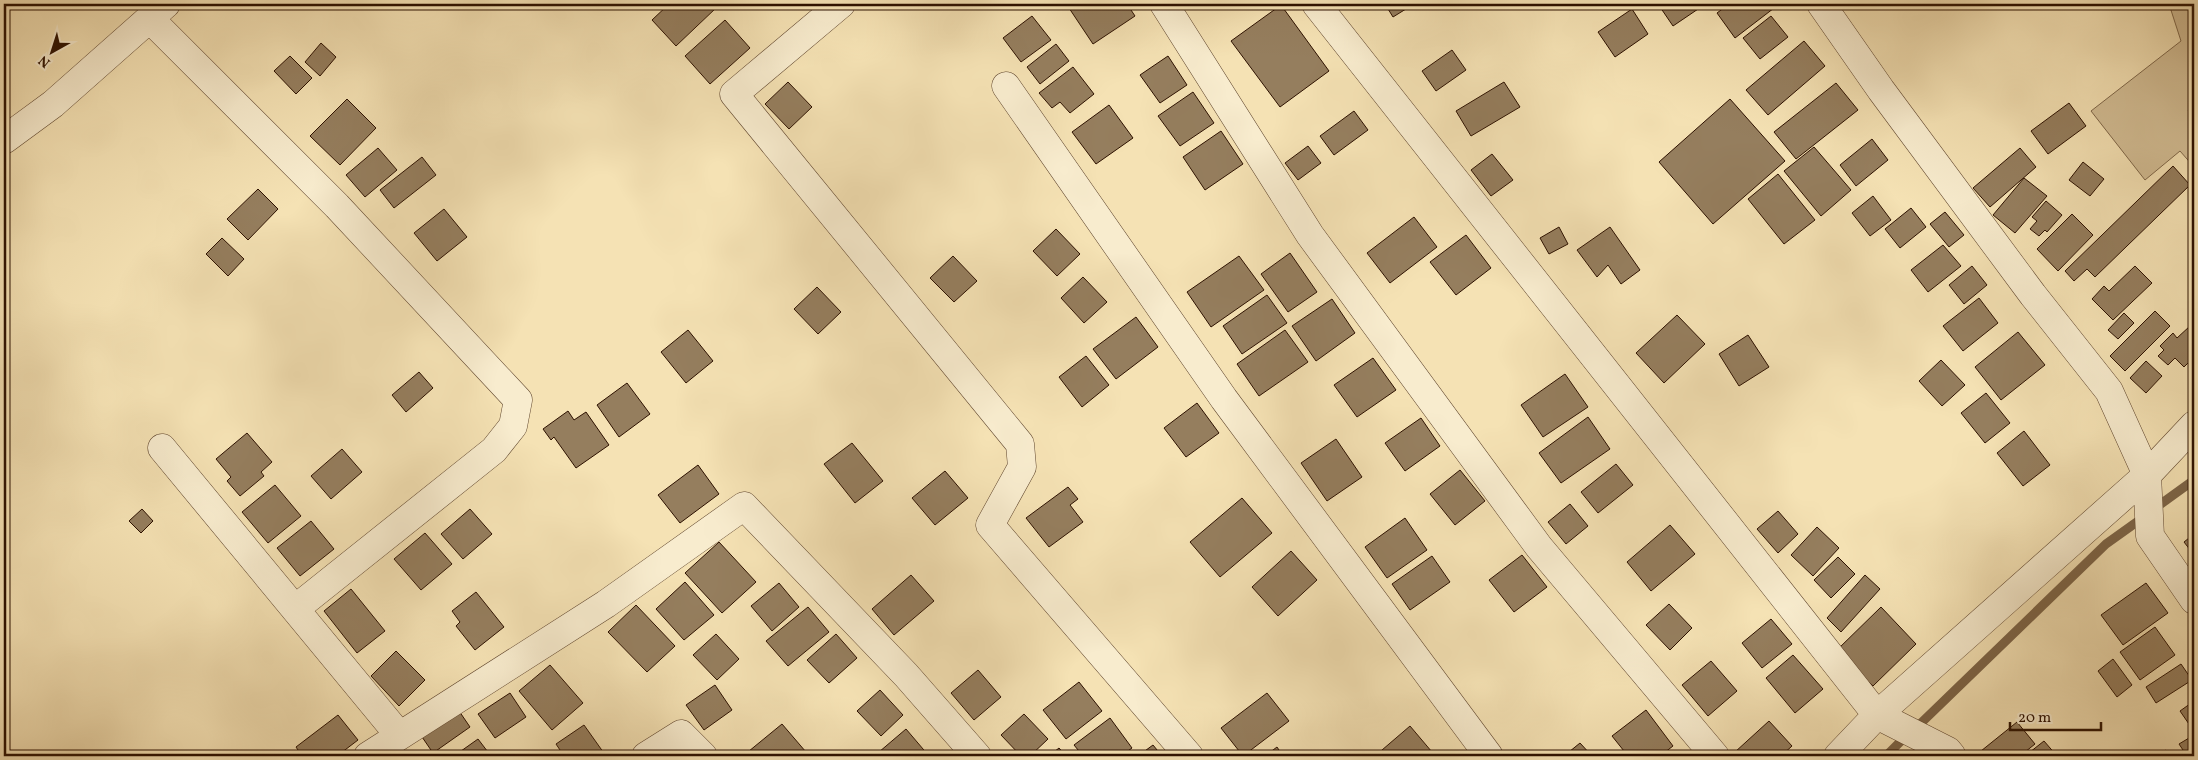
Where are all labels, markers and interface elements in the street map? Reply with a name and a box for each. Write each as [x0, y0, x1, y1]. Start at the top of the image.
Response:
north arrow [28, 28, 78, 78]
text: N [35, 50, 55, 72]
scale bar [2010, 700, 2102, 732]
text: 20 m [2018, 708, 2051, 729]

